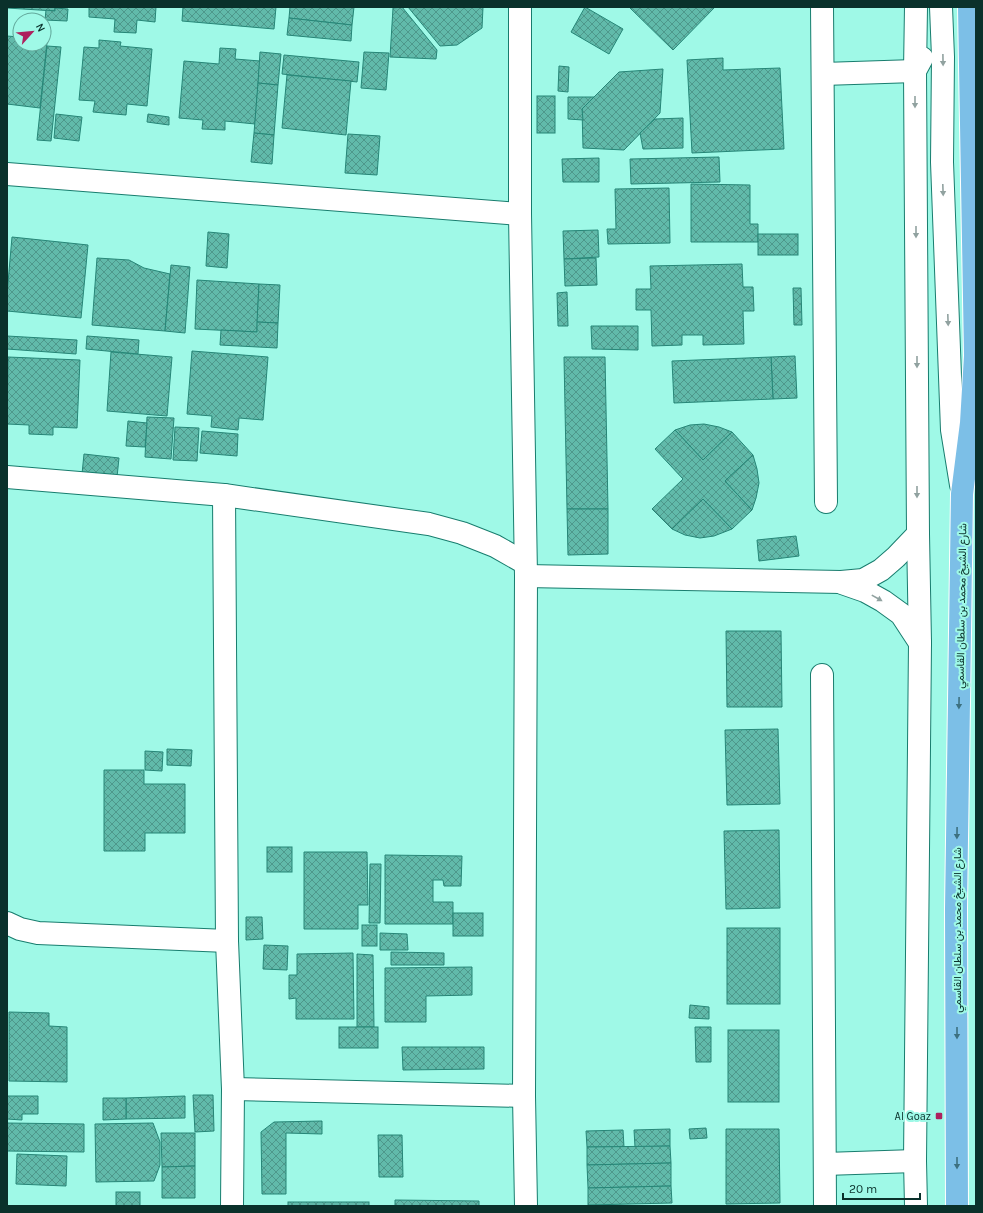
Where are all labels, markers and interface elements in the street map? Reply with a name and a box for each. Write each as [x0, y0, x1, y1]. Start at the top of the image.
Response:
north arrow [12, 12, 52, 52]
text: N [33, 21, 48, 34]
one-way arrow [940, 54, 946, 67]
one-way arrow [912, 96, 918, 109]
one-way arrow [940, 184, 947, 196]
one-way arrow [913, 226, 919, 239]
one-way arrow [945, 314, 951, 327]
one-way arrow [914, 356, 920, 369]
one-way arrow [914, 486, 920, 499]
street label: شارع الشيخ محمد بن سلطان القاسمي [954, 523, 972, 689]
one-way arrow [871, 594, 883, 601]
one-way arrow [956, 697, 962, 710]
one-way arrow [954, 827, 960, 840]
street label: شارع الشيخ محمد بن سلطان القاسمي [951, 847, 967, 1013]
one-way arrow [954, 1027, 960, 1040]
place label: Al Goaz [895, 1110, 931, 1123]
marker: Al Goaz [934, 1111, 944, 1121]
one-way arrow [954, 1157, 960, 1170]
scale bar [843, 1175, 920, 1201]
text: 20 m [849, 1182, 877, 1196]

